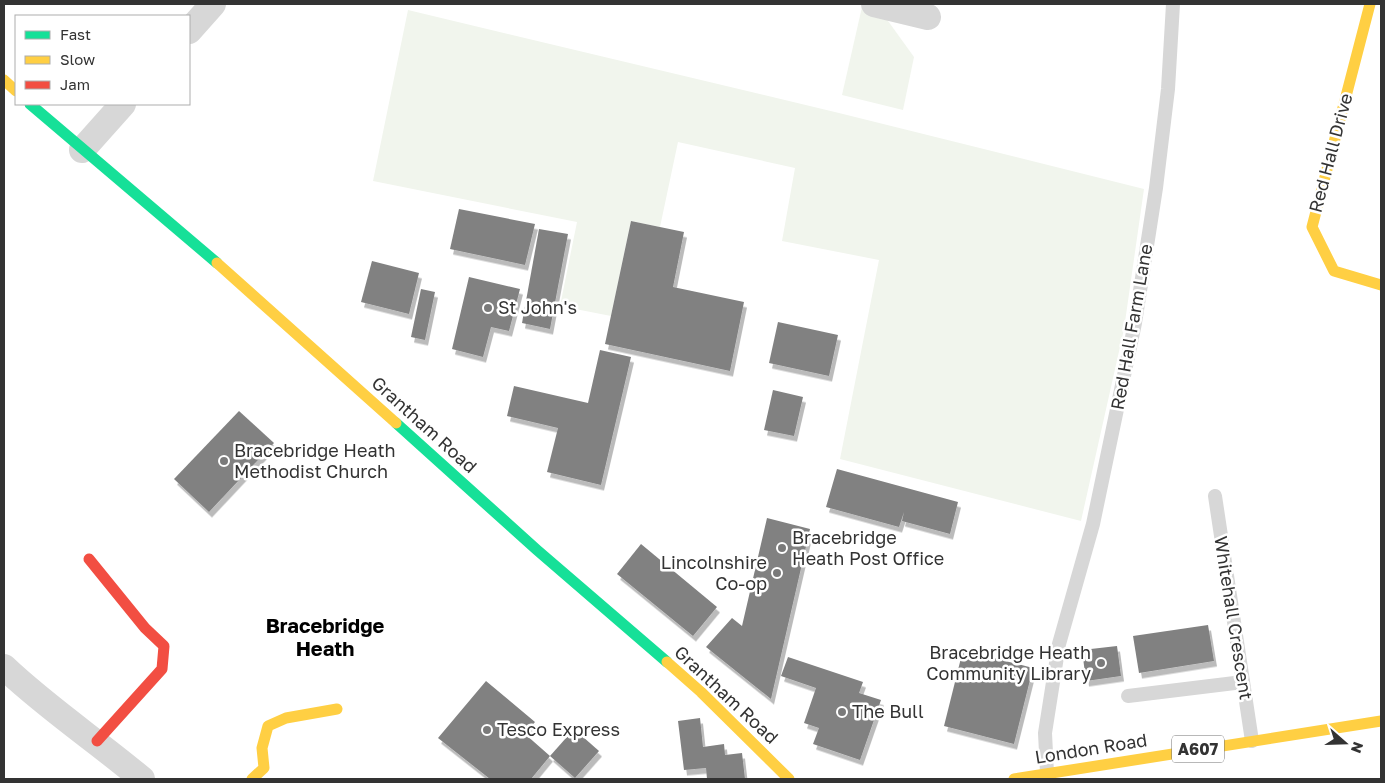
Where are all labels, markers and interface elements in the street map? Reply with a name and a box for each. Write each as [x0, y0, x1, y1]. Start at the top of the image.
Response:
legend [15, 15, 190, 105]
text: Fast [60, 25, 91, 43]
text: Slow [60, 50, 95, 68]
text: Jam [60, 75, 90, 93]
street label: Red Hall Drive [1304, 91, 1357, 215]
street label: Red Hall Farm Lane [1106, 242, 1156, 411]
place label: St John's [498, 296, 577, 318]
marker: St John's [482, 302, 494, 314]
street label: Grantham Road [368, 371, 482, 477]
place label: Bracebridge Heath Methodist Church [234, 439, 396, 482]
marker: Bracebridge Heath Methodist Church [218, 455, 230, 467]
place label: Bracebridge Heath Post Office [792, 526, 944, 569]
street label: Whitehall Crescent [1210, 534, 1258, 701]
marker: Bracebridge Heath Post Office [776, 542, 788, 554]
place label: Lincolnshire Co-op [661, 551, 767, 594]
marker: Lincolnshire Co-op [771, 567, 783, 579]
district label: Bracebridge Heath [266, 613, 384, 660]
street label: Grantham Road [670, 641, 783, 748]
place label: Bracebridge Heath Community Library [926, 641, 1091, 684]
marker: Bracebridge Heath Community Library [1095, 657, 1107, 669]
place label: The Bull [852, 700, 924, 722]
marker: The Bull [836, 706, 848, 718]
place label: Tesco Express [497, 718, 620, 740]
north arrow [1320, 718, 1370, 768]
marker: Tesco Express [481, 724, 493, 736]
street label: London Road [1033, 728, 1149, 768]
road number: A607 [1172, 736, 1224, 762]
text: N [1348, 740, 1367, 756]

